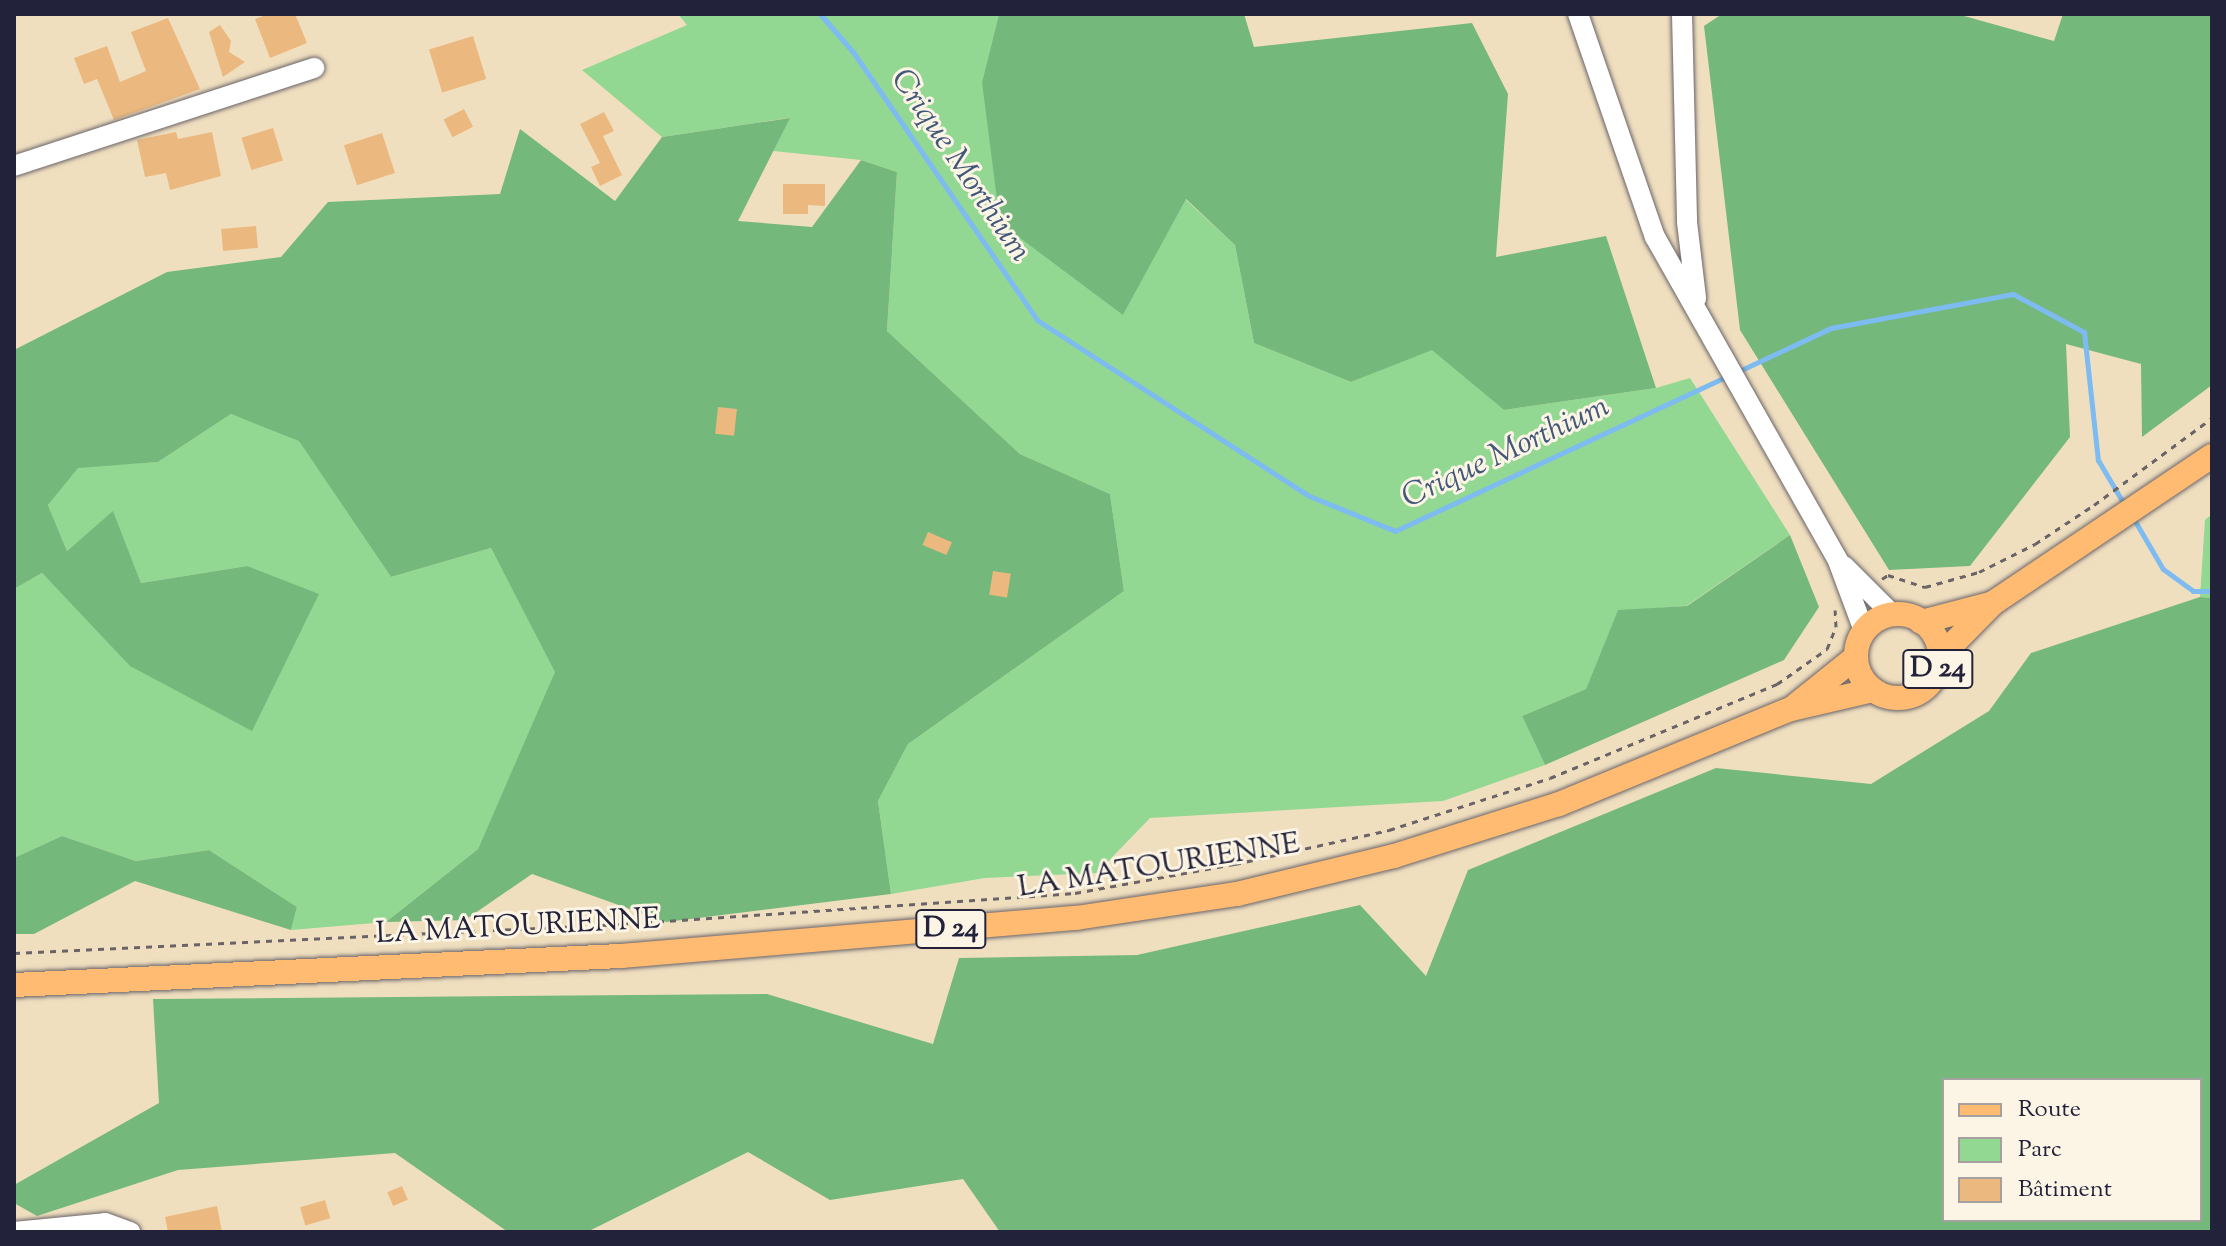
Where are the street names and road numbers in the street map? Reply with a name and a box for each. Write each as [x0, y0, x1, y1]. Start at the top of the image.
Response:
road number: D 24 [1902, 645, 1974, 693]
street label: LA MATOURIENNE [1016, 827, 1302, 907]
street label: LA MATOURIENNE [375, 903, 661, 953]
road number: D 24 [915, 905, 987, 953]

